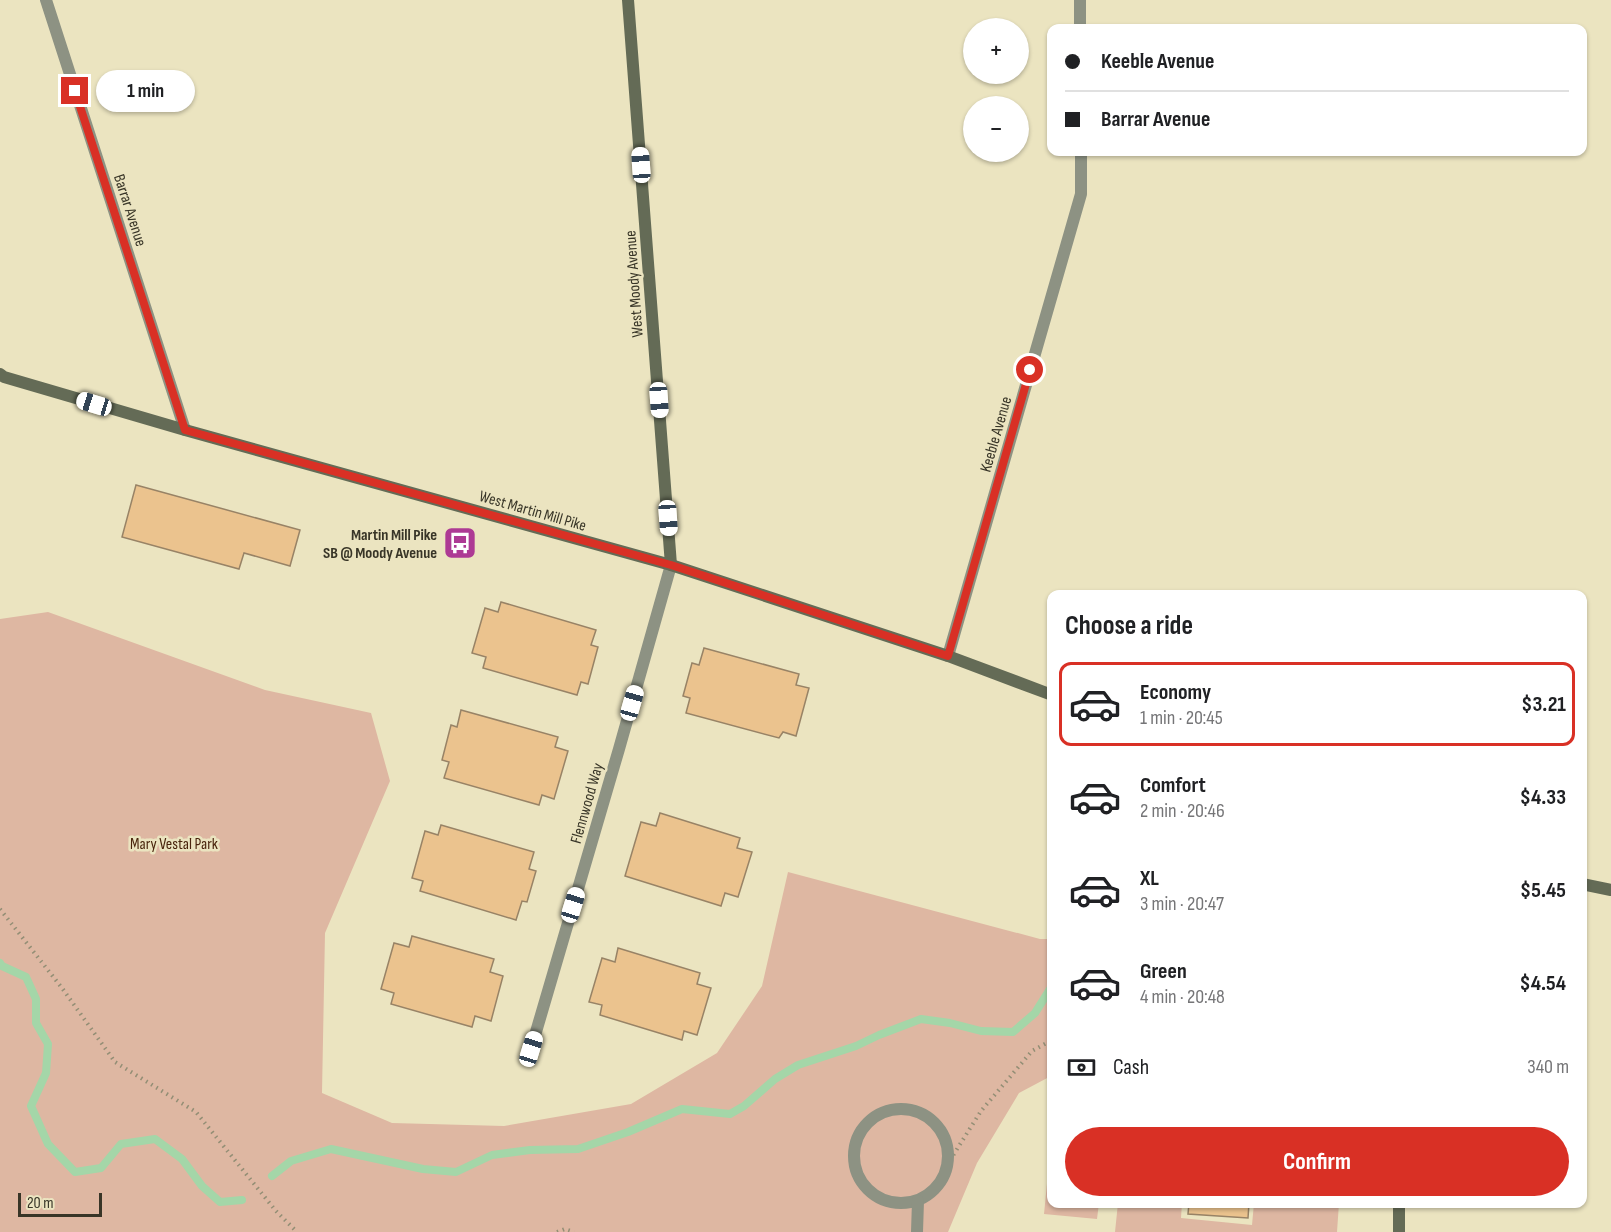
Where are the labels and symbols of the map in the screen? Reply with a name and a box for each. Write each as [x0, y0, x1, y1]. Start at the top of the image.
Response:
callout: 1 min [96, 70, 195, 112]
route end [61, 77, 88, 104]
car [631, 146, 651, 184]
street label: Barrar Avenue [109, 172, 150, 249]
street label: West Moody Avenue [621, 230, 648, 338]
route start [1016, 356, 1043, 383]
car [649, 381, 669, 419]
car [74, 390, 114, 418]
street label: Keeble Avenue [977, 395, 1016, 474]
street label: West Martin Mill Pike [477, 487, 588, 536]
car [658, 499, 678, 537]
bus stop icon: Martin Mill Pike SB @ Moody Avenue [442, 525, 478, 561]
place label: Martin Mill Pike SB @ Moody Avenue [323, 526, 437, 563]
car [618, 683, 646, 723]
street label: Flennwood Way [567, 761, 608, 846]
park label: Mary Vestal Park [130, 835, 218, 854]
car [559, 885, 587, 925]
car [517, 1029, 545, 1069]
scale bar [18, 1190, 102, 1218]

